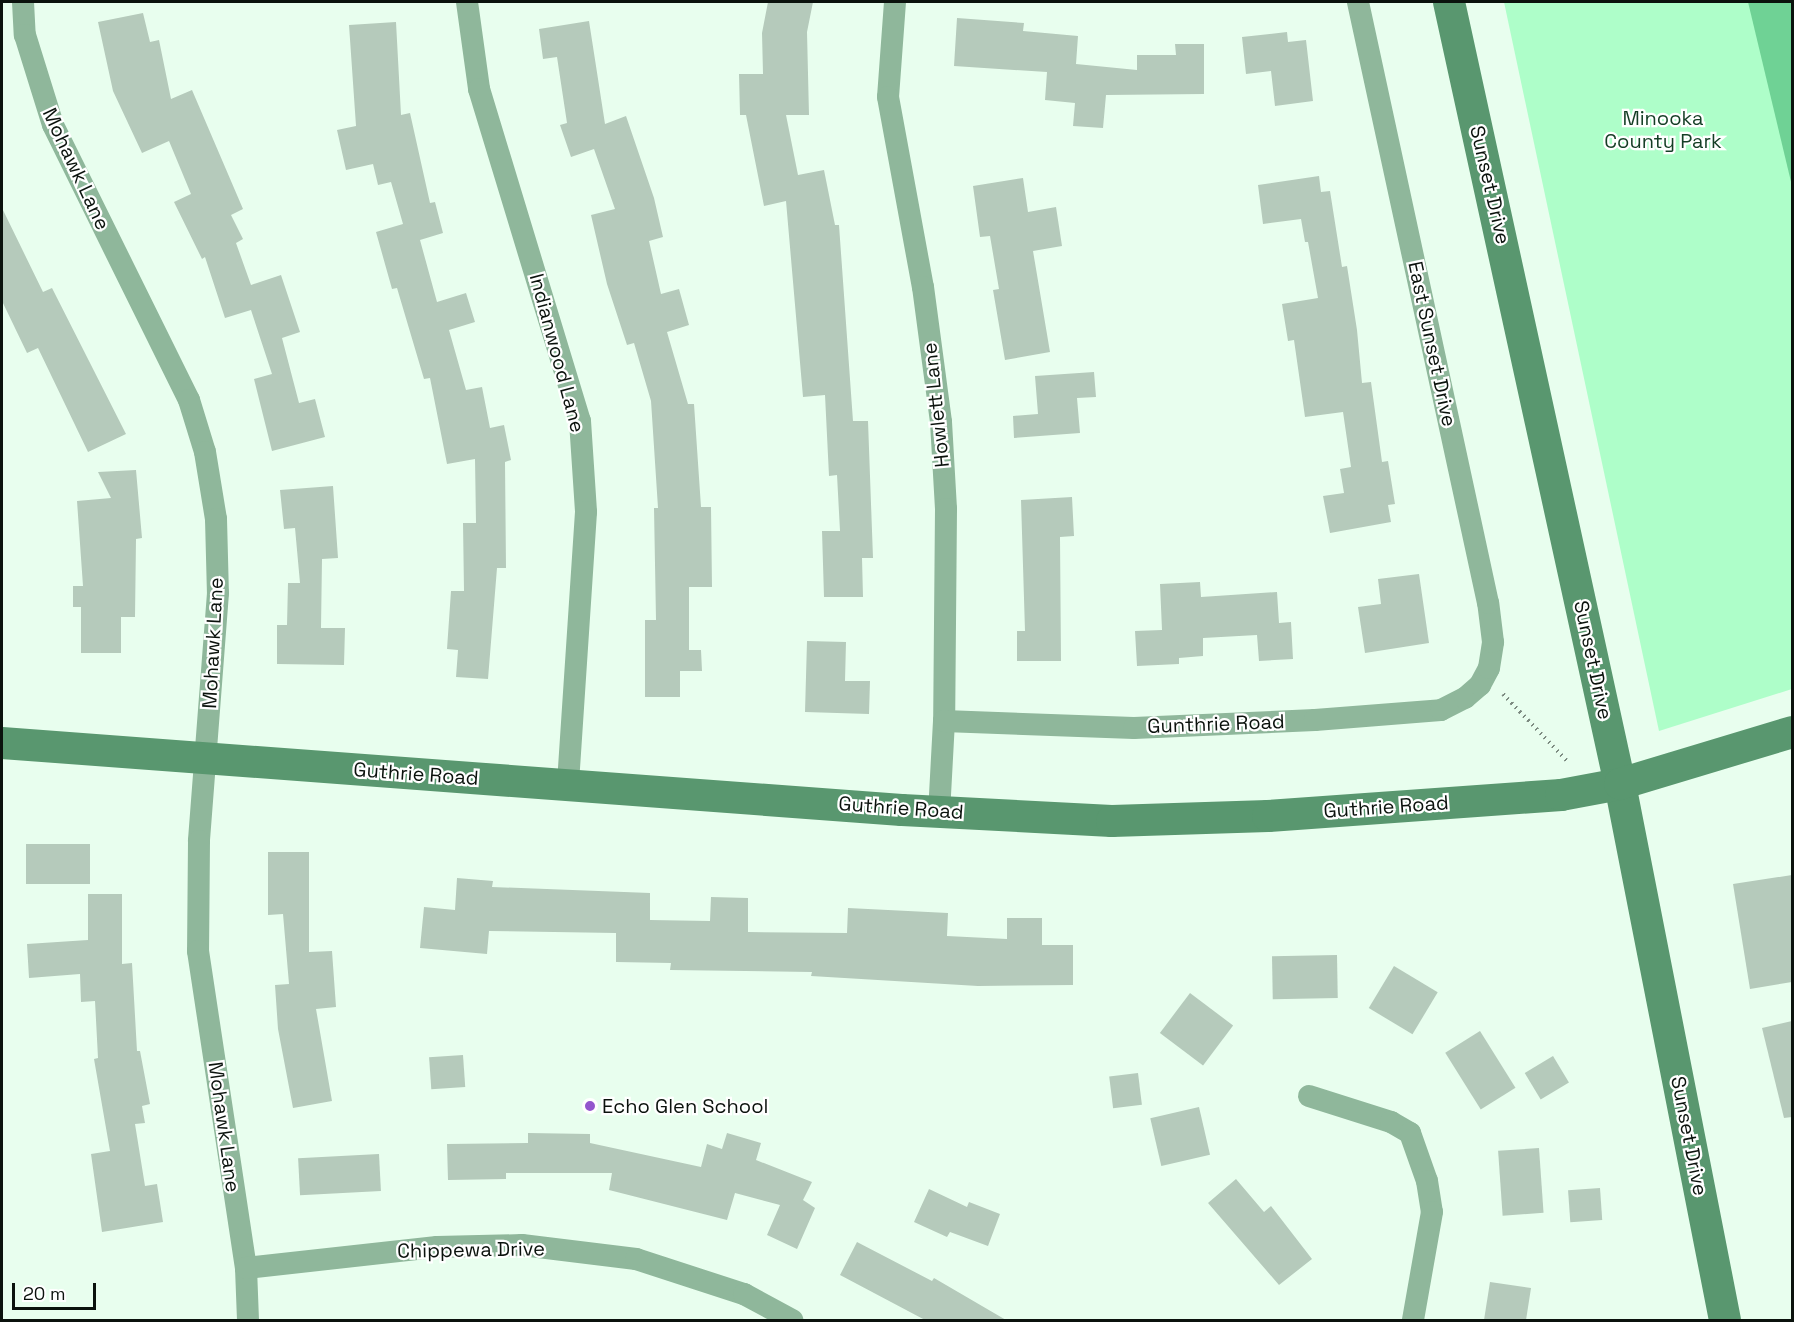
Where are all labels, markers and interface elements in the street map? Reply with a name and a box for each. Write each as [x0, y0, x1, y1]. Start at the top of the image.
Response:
street label: Mohawk Lane [37, 104, 115, 234]
park label: Minooka County Park [1604, 107, 1722, 154]
street label: Sunset Drive [1465, 123, 1515, 247]
street label: East Sunset Drive [1403, 259, 1461, 429]
street label: Indianwood Lane [524, 271, 590, 435]
street label: Howlett Lane [918, 341, 954, 469]
street label: Mohawk Lane [198, 577, 228, 709]
street label: Sunset Drive [1569, 598, 1617, 722]
street label: Gunthrie Road [1147, 710, 1285, 738]
street label: Guthrie Road [353, 758, 479, 790]
street label: Guthrie Road [1323, 791, 1449, 823]
street label: Guthrie Road [838, 792, 964, 824]
street label: Mohawk Lane [203, 1060, 245, 1194]
street label: Sunset Drive [1666, 1074, 1712, 1198]
place label: Echo Glen School [602, 1094, 768, 1118]
marker: Echo Glen School [583, 1099, 597, 1113]
street label: Chippewa Drive [397, 1237, 545, 1263]
scale bar [15, 1271, 99, 1309]
text: 20 m [23, 1282, 66, 1305]

